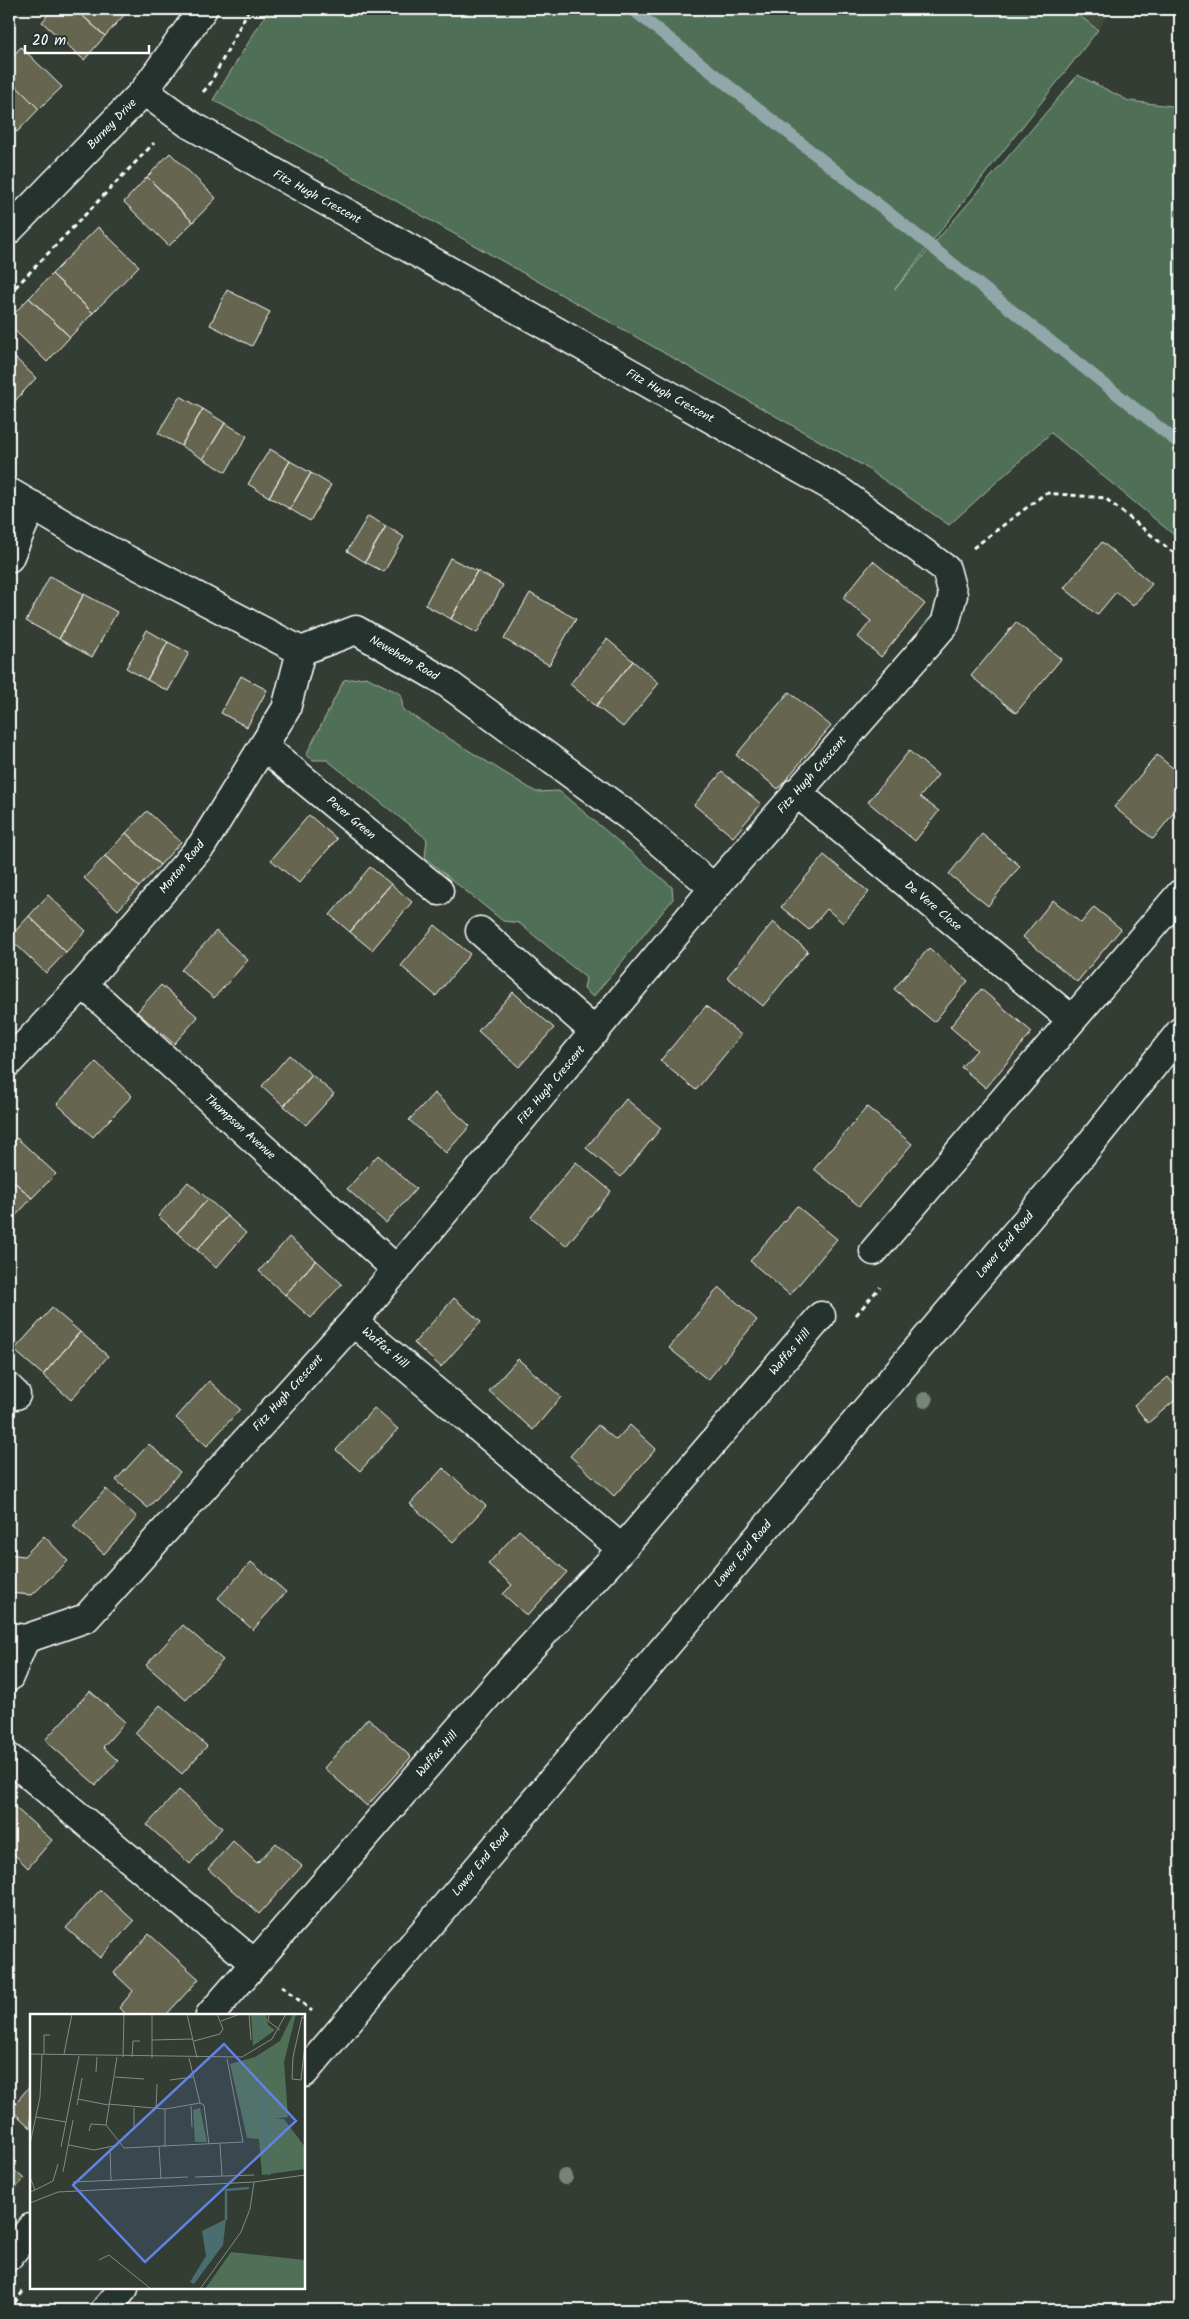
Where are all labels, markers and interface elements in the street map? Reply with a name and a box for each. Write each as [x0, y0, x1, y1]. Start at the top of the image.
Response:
scale bar [25, 22, 149, 54]
text: 20 m [32, 29, 66, 53]
street label: Burney Drive [83, 94, 142, 154]
street label: Fitz Hugh Crescent [270, 165, 365, 229]
street label: Fitz Hugh Crescent [623, 364, 718, 428]
street label: Neweham Road [366, 630, 443, 686]
street label: Fitz Hugh Crescent [773, 731, 852, 818]
street label: Pever Green [322, 792, 380, 844]
street label: Morton Road [154, 835, 210, 898]
street label: De Vere Close [900, 876, 966, 936]
street label: Fitz Hugh Crescent [512, 1041, 590, 1129]
street label: Thompson Avenue [200, 1090, 280, 1165]
street label: Lower End Road [971, 1207, 1039, 1283]
street label: Waffas Hill [357, 1323, 413, 1373]
street label: Waffas Hill [765, 1324, 815, 1380]
street label: Fitz Hugh Crescent [248, 1350, 328, 1436]
street label: Lower End Road [709, 1516, 777, 1592]
street label: Waffas Hill [411, 1726, 463, 1782]
street label: Lower End Road [447, 1825, 515, 1901]
inset map [30, 2014, 305, 2289]

